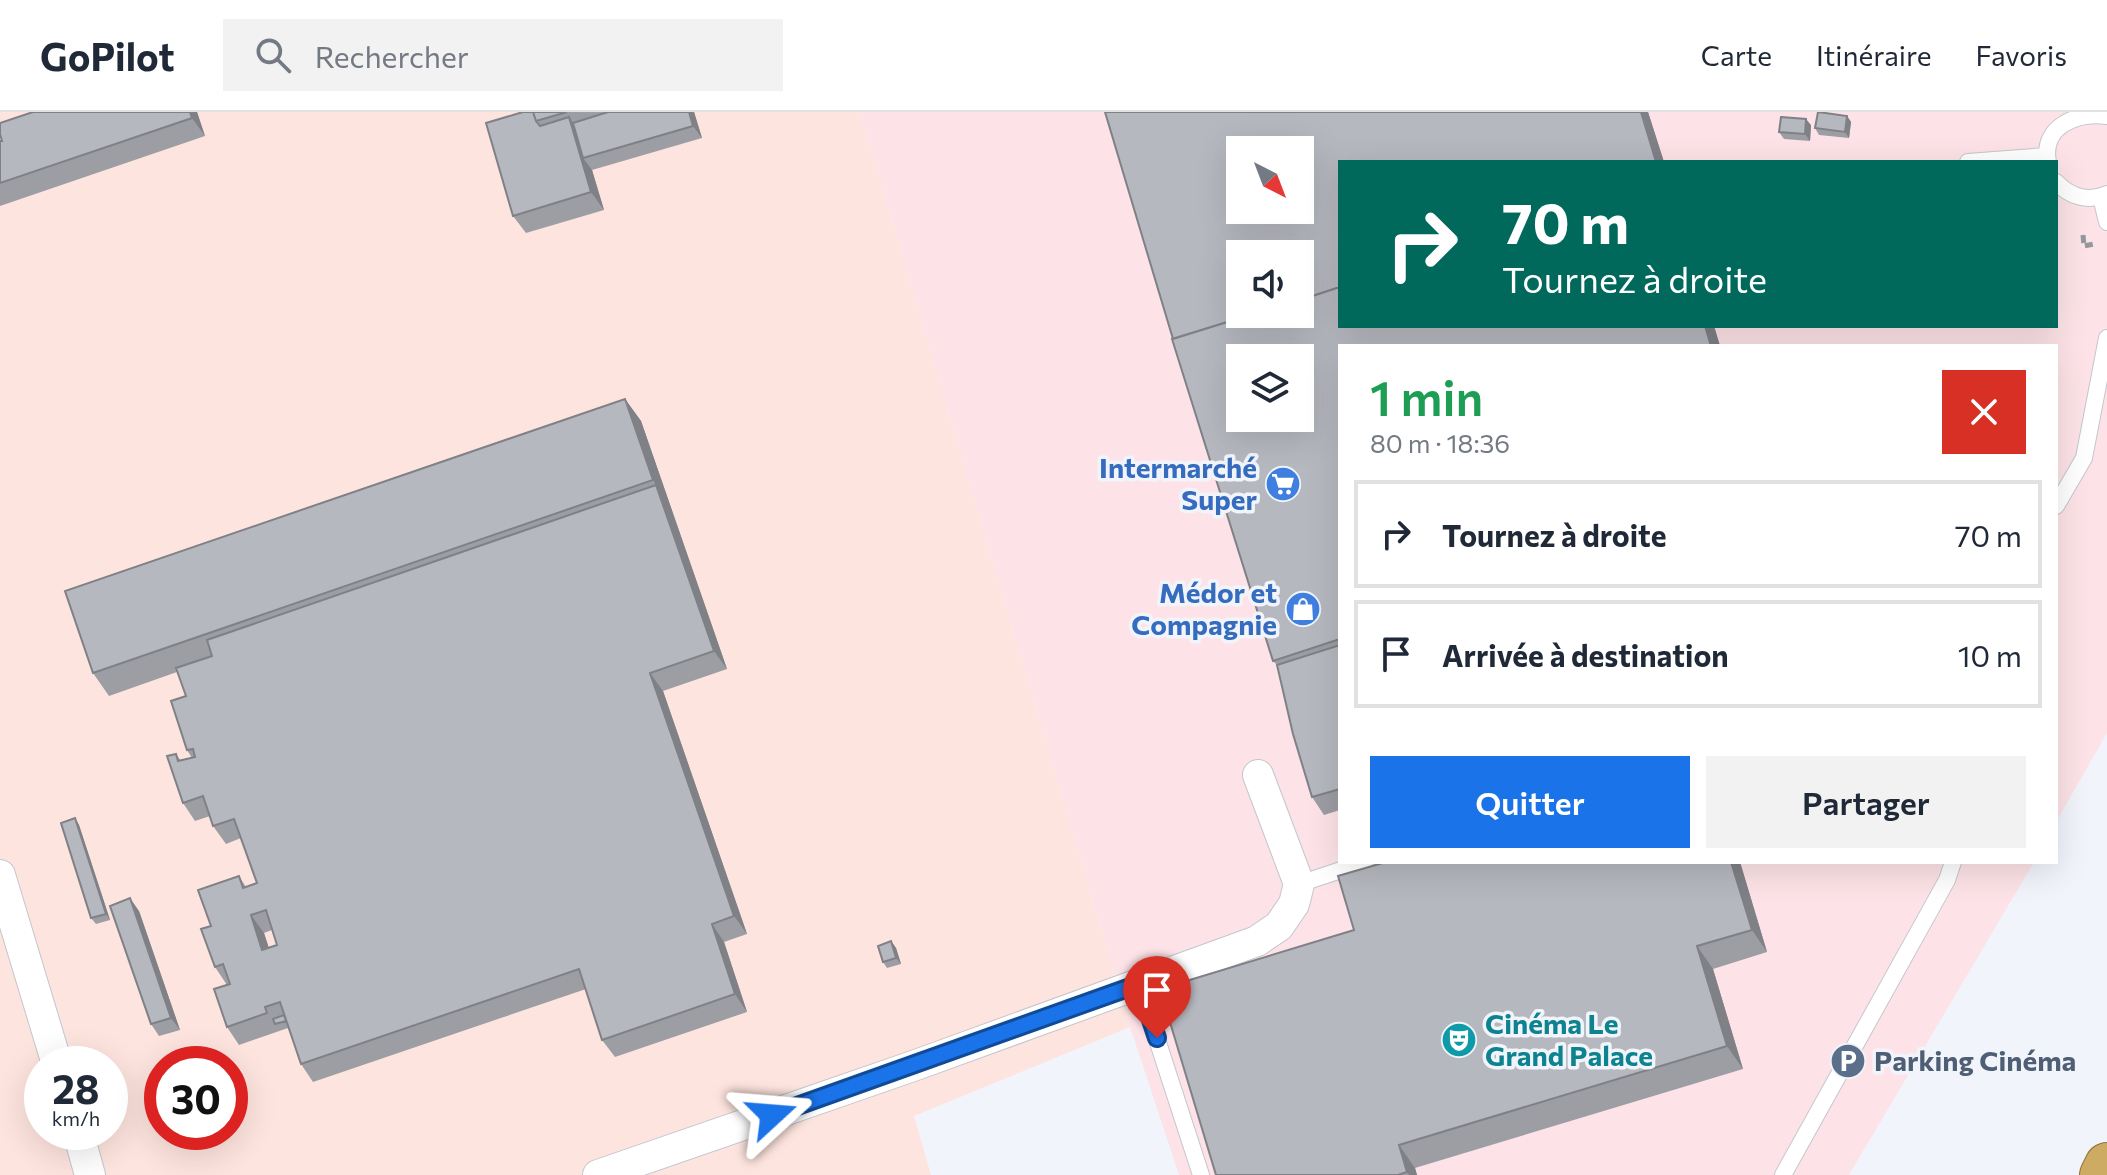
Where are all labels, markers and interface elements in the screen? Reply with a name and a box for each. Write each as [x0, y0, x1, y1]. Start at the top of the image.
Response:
search box [223, 19, 783, 91]
text: GoPilot [40, 32, 175, 79]
icon: search [251, 33, 295, 77]
text: Rechercher [315, 37, 469, 74]
text: Carte [1701, 38, 1772, 72]
text: Itinéraire [1816, 38, 1931, 72]
text: Favoris [1975, 38, 2067, 72]
north arrow [1226, 136, 1314, 224]
map controls [1226, 136, 1314, 432]
text: 70 m [1502, 187, 1629, 256]
icon: right [1370, 192, 1474, 296]
button: sound [1226, 240, 1314, 328]
text: Tournez à droite [1502, 256, 1767, 300]
button: layers [1226, 344, 1314, 432]
text: 1 min [1370, 367, 1483, 426]
button: close [1942, 370, 2026, 454]
text: 80 m · 18:36 [1370, 427, 1510, 458]
place label: Intermarché Super [1099, 450, 1257, 516]
supermarket icon: Intermarché Super [1264, 465, 1302, 503]
icon: right [1374, 512, 1418, 556]
text: Tournez à droite [1442, 516, 1666, 553]
text: 70 m [1955, 516, 2022, 553]
place label: Médor et Compagnie [1131, 575, 1277, 641]
shop icon: Médor et Compagnie [1284, 590, 1322, 628]
icon: arrive [1374, 632, 1418, 676]
text: Arrivée à destination [1442, 636, 1729, 673]
text: 10 m [1958, 636, 2022, 673]
button: Quitter [1370, 756, 1690, 848]
button: Partager [1706, 756, 2026, 848]
pin [1123, 956, 1191, 1038]
icon: arrive [1135, 968, 1179, 1012]
place label: Cinéma Le Grand Palace [1485, 1006, 1653, 1072]
theatre icon: Cinéma Le Grand Palace [1440, 1021, 1478, 1059]
parking icon: Parking Cinéma [1829, 1042, 1867, 1080]
place label: Parking Cinéma [1874, 1043, 2076, 1077]
speed limit sign: 30 [144, 1046, 248, 1150]
text: 28 [52, 1063, 100, 1112]
position arrow [730, 1073, 814, 1157]
text: km/h [52, 1106, 100, 1130]

